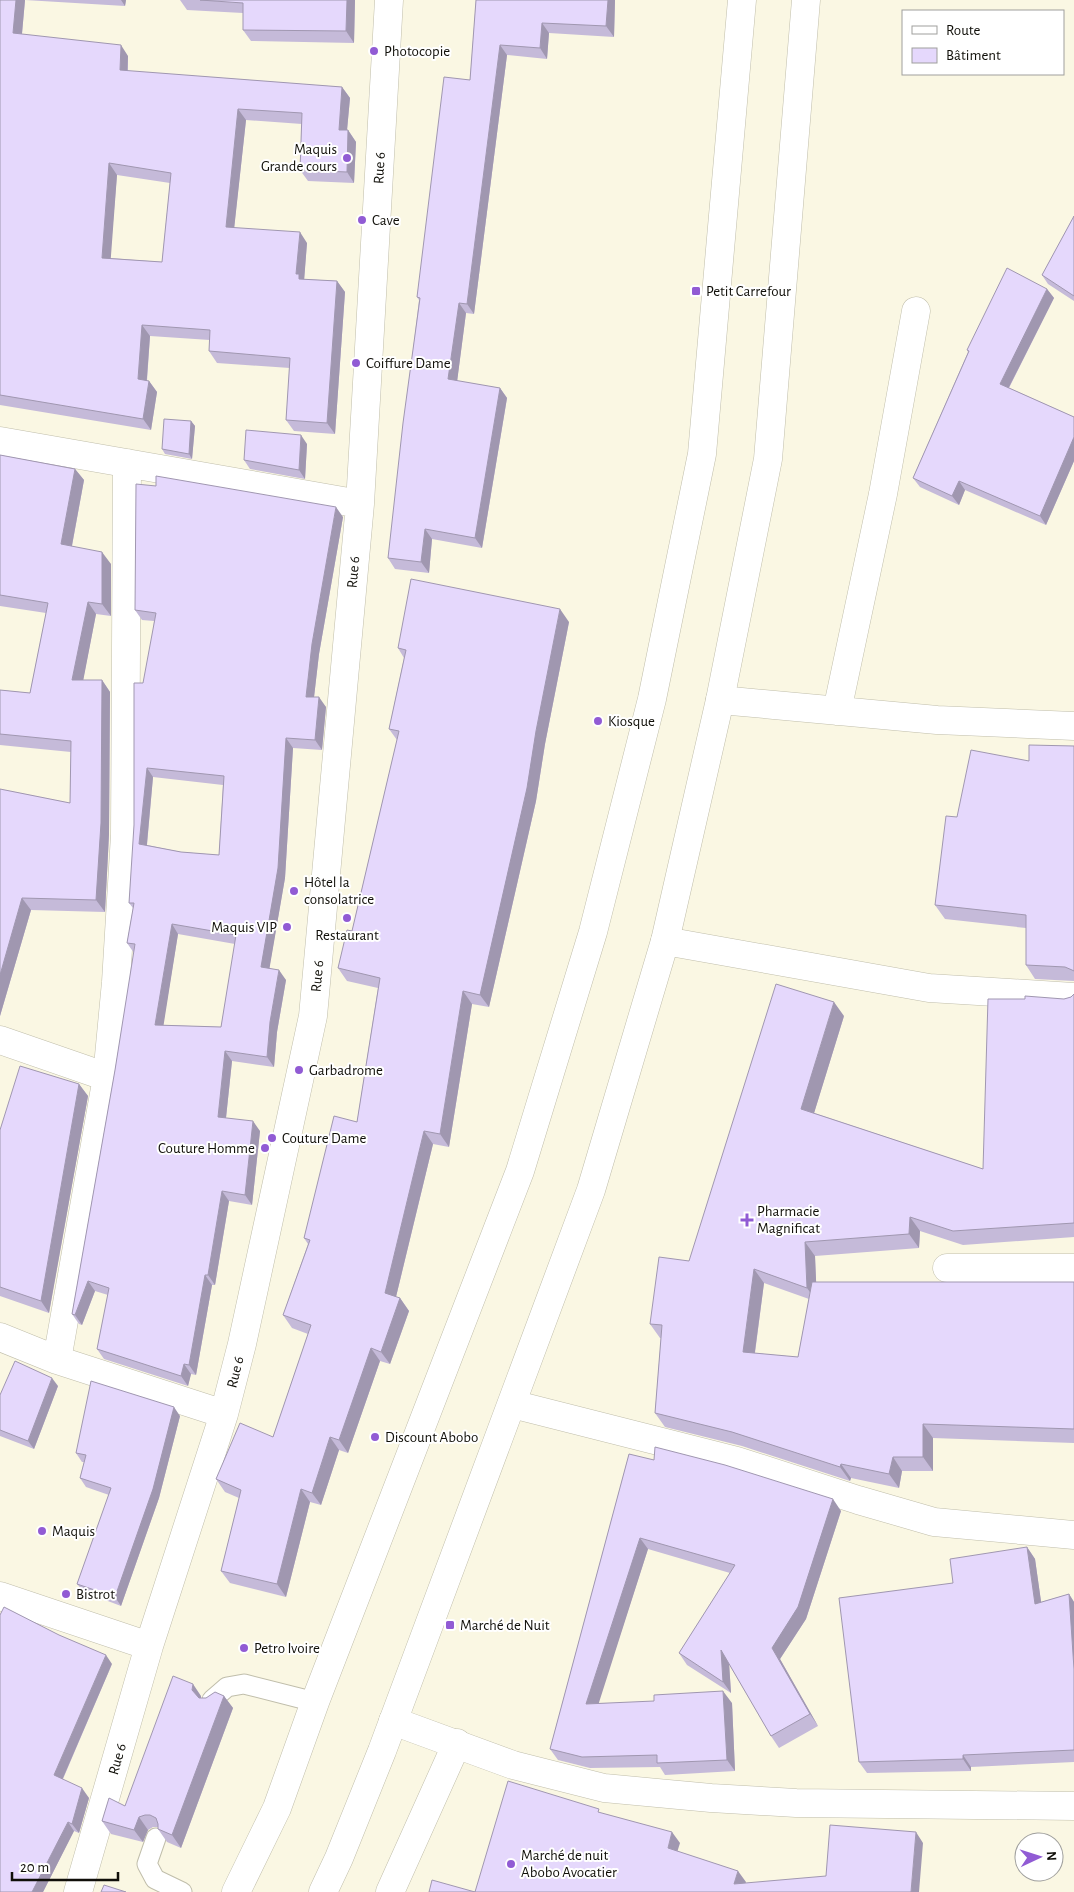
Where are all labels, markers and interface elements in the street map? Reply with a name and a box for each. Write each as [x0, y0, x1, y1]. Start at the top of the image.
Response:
legend [902, 10, 1064, 75]
text: Route [946, 23, 980, 38]
place label: Photocopie [384, 44, 450, 59]
marker: Photocopie [368, 45, 380, 57]
text: Bâtiment [946, 48, 1001, 63]
place label: Maquis Grande cours [261, 142, 337, 174]
marker: Maquis Grande cours [341, 152, 353, 164]
street label: Rue 6 [371, 152, 388, 184]
place label: Cave [372, 213, 400, 228]
marker: Cave [356, 214, 368, 226]
place label: Petit Carrefour [706, 284, 791, 299]
marker: Petit Carrefour [690, 285, 702, 297]
place label: Coiffure Dame [366, 356, 451, 371]
marker: Coiffure Dame [350, 357, 362, 369]
street label: Rue 6 [345, 555, 362, 589]
place label: Kiosque [608, 714, 655, 729]
marker: Kiosque [592, 715, 604, 727]
place label: Hôtel la consolatrice [304, 875, 374, 907]
marker: Hôtel la consolatrice [288, 885, 300, 897]
marker: Restaurant [341, 912, 353, 924]
place label: Maquis VIP [211, 920, 277, 935]
marker: Maquis VIP [281, 921, 293, 933]
place label: Restaurant [315, 928, 379, 943]
street label: Rue 6 [309, 959, 326, 993]
place label: Garbadrome [309, 1063, 383, 1078]
marker: Garbadrome [293, 1064, 305, 1076]
place label: Couture Dame [282, 1131, 366, 1146]
marker: Couture Dame [266, 1132, 278, 1144]
place label: Couture Homme [158, 1141, 255, 1156]
marker: Couture Homme [259, 1142, 271, 1154]
place label: Pharmacie Magnificat [757, 1204, 820, 1236]
marker: Pharmacie Magnificat [741, 1214, 753, 1226]
street label: Rue 6 [224, 1355, 247, 1390]
place label: Discount Abobo [385, 1430, 478, 1445]
marker: Discount Abobo [369, 1431, 381, 1443]
place label: Maquis [52, 1524, 95, 1539]
marker: Maquis [36, 1525, 48, 1537]
place label: Bistrot [76, 1587, 115, 1602]
marker: Bistrot [60, 1588, 72, 1600]
place label: Marché de Nuit [460, 1618, 550, 1633]
marker: Marché de Nuit [444, 1619, 456, 1631]
place label: Petro Ivoire [254, 1641, 320, 1656]
marker: Petro Ivoire [238, 1642, 250, 1654]
street label: Rue 6 [106, 1742, 129, 1777]
north arrow [1014, 1832, 1064, 1882]
place label: Marché de nuit Abobo Avocatier [521, 1848, 617, 1880]
scale bar [12, 1850, 119, 1882]
text: N [1044, 1851, 1058, 1862]
marker: Marché de nuit Abobo Avocatier [505, 1858, 517, 1870]
text: 20 m [20, 1860, 49, 1875]

